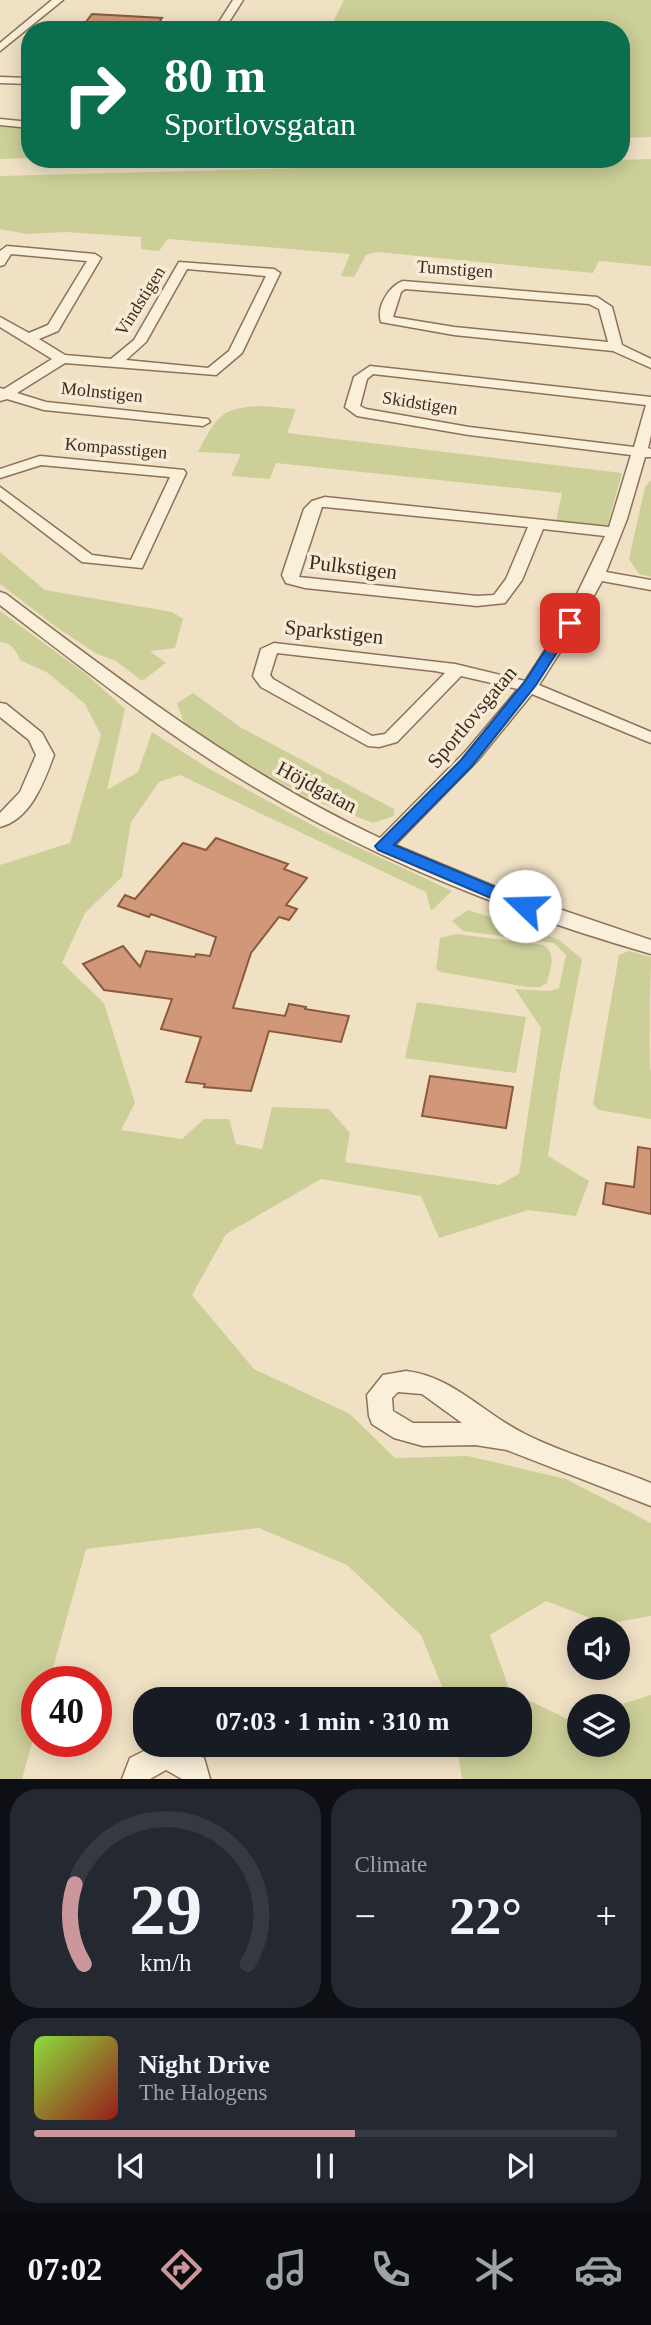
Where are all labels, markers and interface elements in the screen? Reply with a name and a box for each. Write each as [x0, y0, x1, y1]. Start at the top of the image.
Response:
text: 80 m [164, 48, 266, 103]
icon: right [49, 49, 140, 140]
text: Sportlovsgatan [164, 106, 356, 142]
street label: Tumstigen [416, 256, 494, 282]
street label: Vindstigen [111, 263, 169, 339]
street label: Molnstigen [60, 378, 144, 406]
street label: Skidstigen [381, 387, 459, 419]
street label: Kompasstigen [64, 434, 168, 462]
street label: Pulkstigen [308, 550, 399, 584]
pin [540, 593, 600, 653]
icon: arrive [551, 604, 589, 642]
street label: Sparkstigen [283, 615, 385, 649]
street label: Sportlovsgatan [422, 661, 522, 773]
street label: Höjdgatan [273, 756, 362, 818]
position arrow [488, 869, 562, 943]
map controls [567, 1617, 630, 1757]
button: sound [567, 1617, 630, 1680]
speed limit sign: 40 [21, 1666, 112, 1757]
button: layers [567, 1694, 630, 1757]
text: 07:03 · 1 min · 310 m [216, 1707, 450, 1736]
text: Climate [355, 1852, 427, 1877]
text: 29 [129, 1870, 202, 1951]
text: 22° [449, 1888, 522, 1945]
text: − [355, 1895, 376, 1937]
text: + [596, 1895, 617, 1937]
text: km/h [140, 1949, 191, 1976]
text: Night Drive [139, 2050, 270, 2079]
text: The Halogens [139, 2080, 267, 2105]
icon: previous [112, 2147, 150, 2185]
icon: pause [306, 2147, 344, 2185]
icon: next [501, 2147, 539, 2185]
icon: directions [157, 2245, 206, 2294]
icon: music [262, 2245, 311, 2294]
icon: phone [366, 2245, 415, 2294]
icon: climate [470, 2245, 519, 2294]
icon: car [574, 2245, 623, 2294]
text: 07:02 [28, 2251, 102, 2287]

